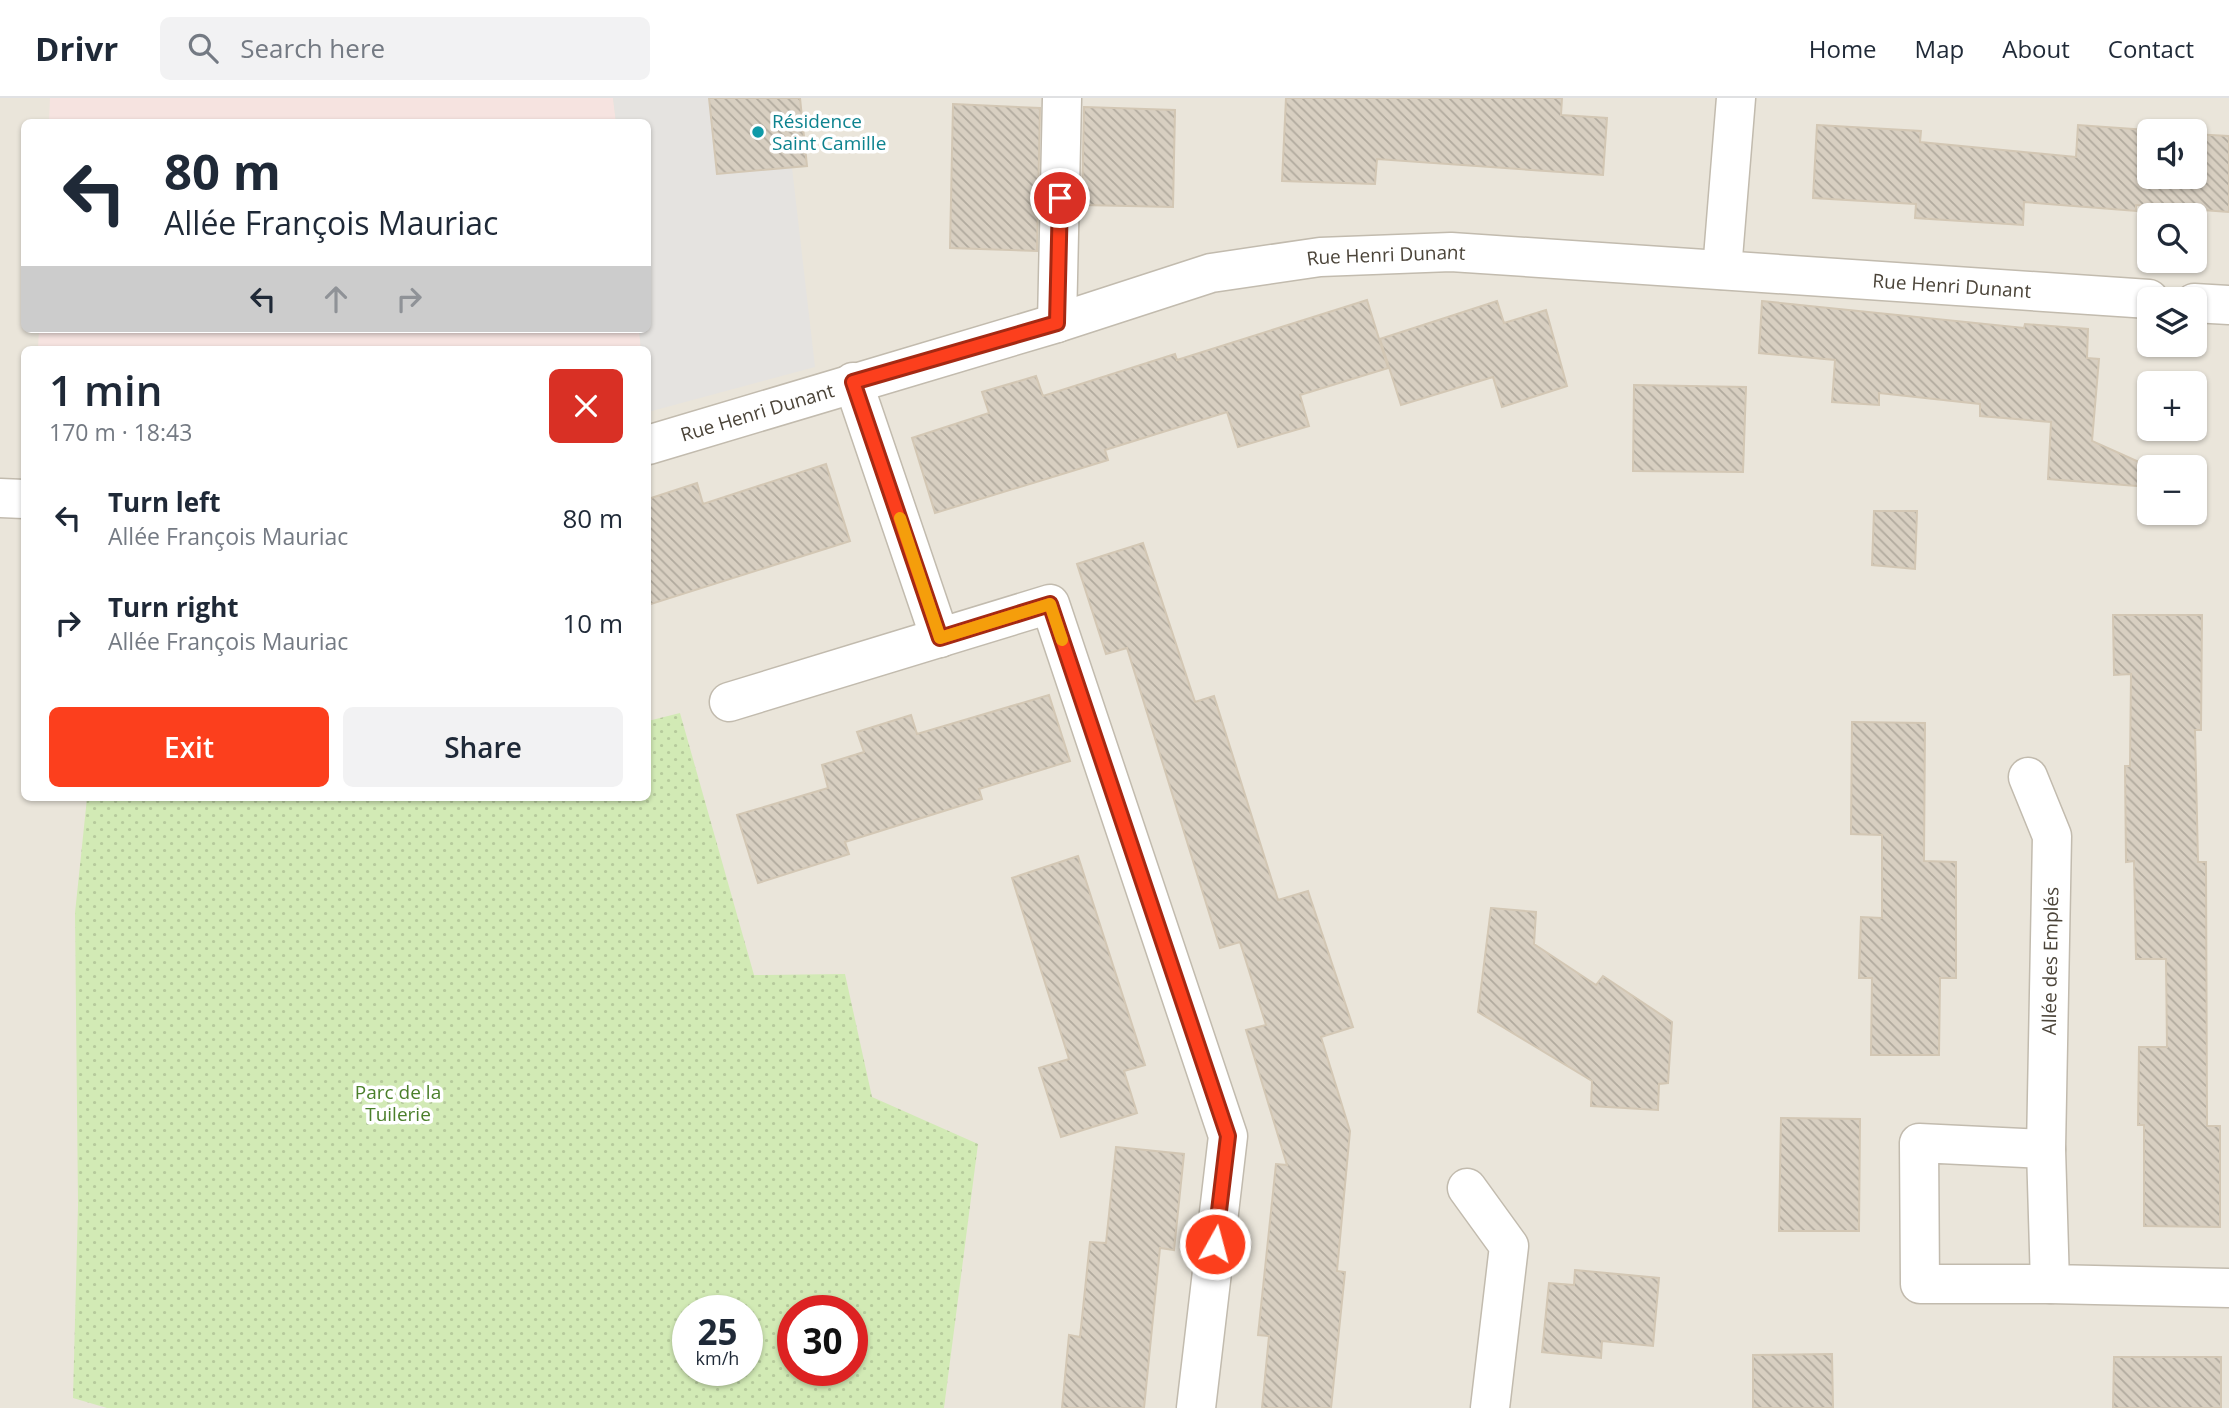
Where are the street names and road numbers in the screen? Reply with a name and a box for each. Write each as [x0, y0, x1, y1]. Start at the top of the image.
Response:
street label: Rue Henri Dunant [1305, 239, 1467, 272]
street label: Rue Henri Dunant [1872, 267, 2032, 304]
street label: Rue Henri Dunant [677, 377, 837, 448]
street label: Allée des Emplés [2036, 887, 2064, 1035]

